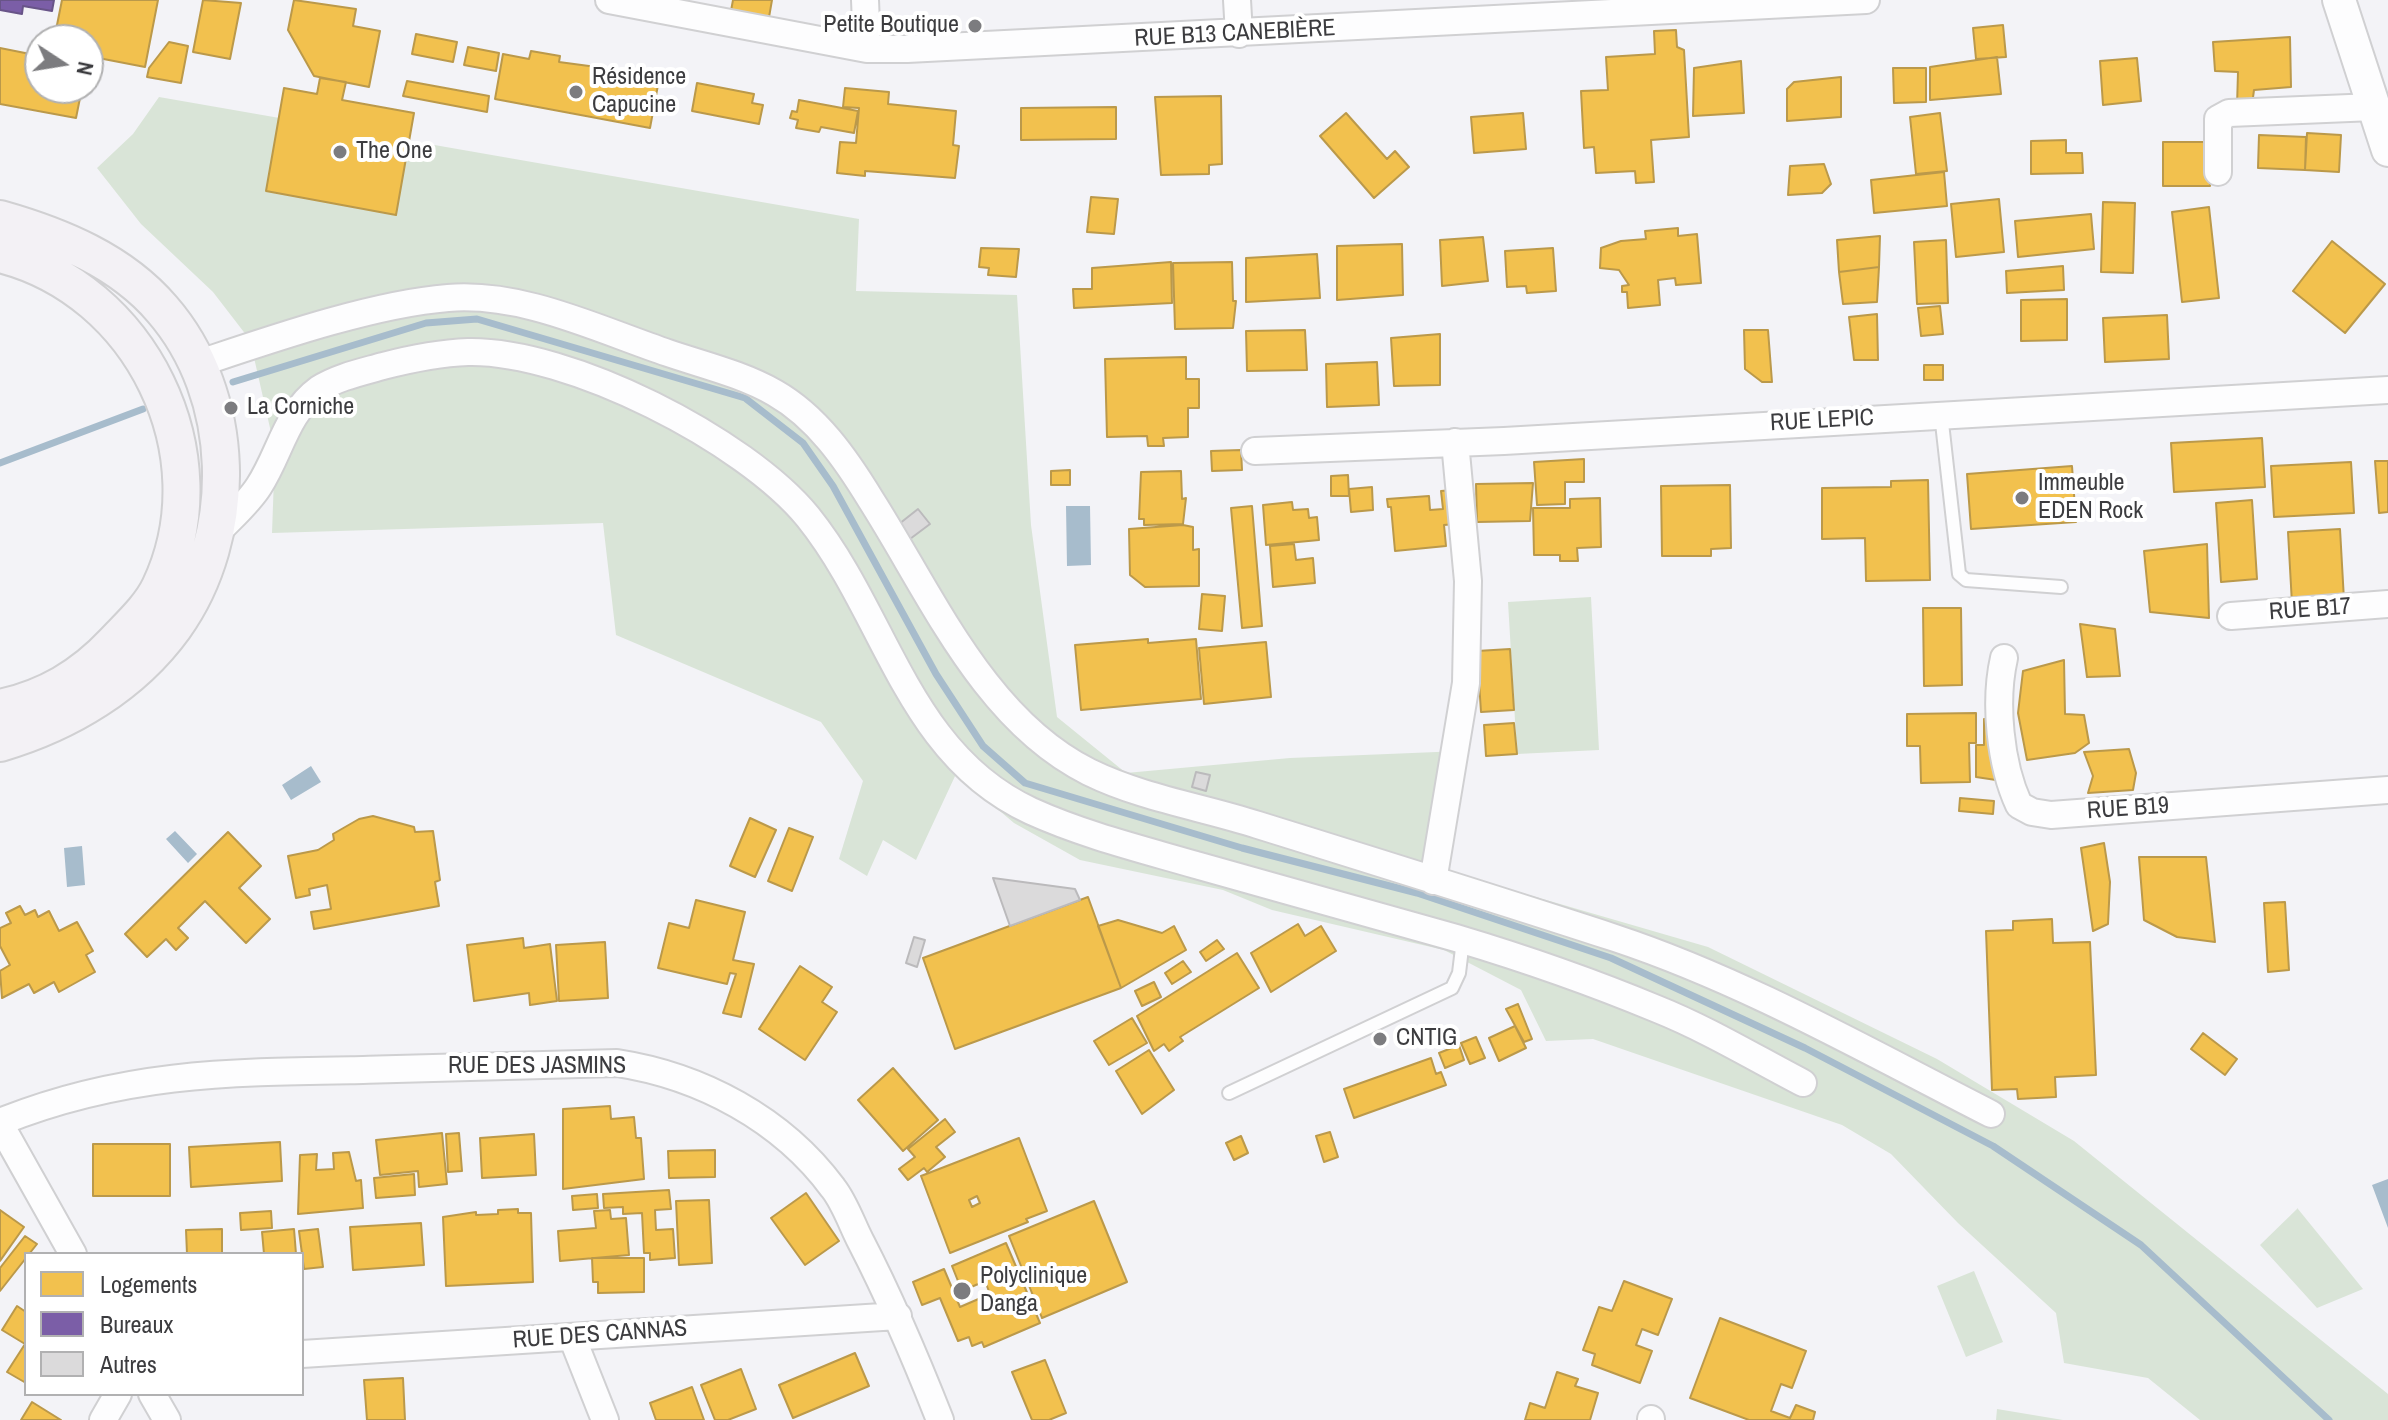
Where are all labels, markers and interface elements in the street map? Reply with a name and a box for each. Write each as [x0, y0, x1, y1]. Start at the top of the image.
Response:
place label: Petite Boutique [823, 12, 959, 40]
street label: RUE B13 CANEBIÈRE [1134, 14, 1336, 54]
marker: Petite Boutique [966, 17, 984, 35]
north arrow [24, 24, 104, 104]
text: N [69, 59, 102, 78]
place label: Résidence Capucine [592, 64, 686, 120]
marker: Résidence Capucine [567, 83, 585, 101]
place label: The One [356, 138, 433, 166]
marker: The One [331, 143, 349, 161]
place label: La Corniche [247, 394, 354, 422]
marker: La Corniche [222, 399, 240, 417]
street label: RUE LEPIC [1769, 404, 1875, 438]
place label: Immeuble EDEN Rock [2038, 470, 2143, 526]
marker: Immeuble EDEN Rock [2013, 489, 2031, 507]
street label: RUE B17 [2268, 593, 2352, 627]
street label: RUE B19 [2086, 792, 2170, 826]
place label: CNTIG [1396, 1025, 1457, 1053]
marker: CNTIG [1371, 1030, 1389, 1048]
street label: RUE DES JASMINS [448, 1053, 626, 1081]
legend [24, 1252, 304, 1396]
place label: Polyclinique Danga [980, 1263, 1087, 1319]
text: Logements [100, 1268, 197, 1300]
marker: Polyclinique Danga [951, 1280, 973, 1302]
text: Bureaux [100, 1308, 173, 1340]
street label: RUE DES CANNAS [512, 1315, 688, 1355]
text: Autres [100, 1348, 157, 1380]

